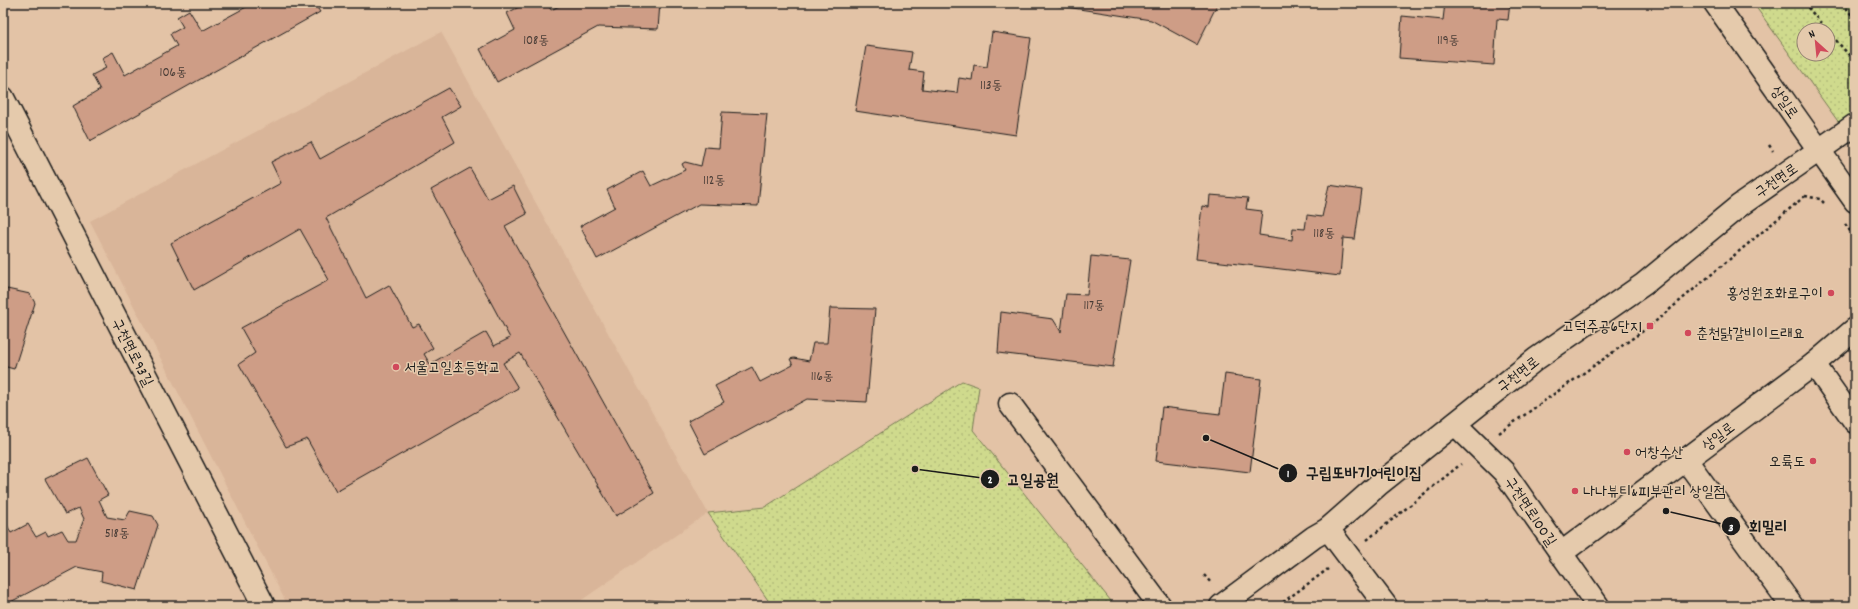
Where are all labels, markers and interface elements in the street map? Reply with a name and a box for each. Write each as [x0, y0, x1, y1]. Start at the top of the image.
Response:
north arrow [1796, 22, 1836, 62]
text: N [1806, 26, 1819, 43]
house number: 108동 [523, 32, 549, 51]
house number: 119동 [1437, 32, 1459, 51]
house number: 106동 [160, 64, 186, 83]
house number: 113동 [980, 77, 1002, 96]
street label: 상일로 [1764, 82, 1803, 124]
street label: 구천면로 [1751, 159, 1803, 204]
house number: 112동 [703, 172, 725, 191]
house number: 118동 [1313, 225, 1335, 244]
place label: 홍성원조화로구이 [1726, 284, 1823, 306]
marker: 홍성원조화로구이 [1826, 288, 1836, 298]
house number: 117동 [1083, 297, 1105, 316]
street label: 구천면로93길 [105, 315, 158, 391]
place label: 고덕주공6단지 [1562, 317, 1642, 339]
marker: 고덕주공6단지 [1645, 321, 1655, 331]
place label: 춘천닭갈비이드래요 [1696, 324, 1805, 346]
marker: 춘천닭갈비이드래요 [1683, 328, 1693, 338]
street label: 구천면로 [1493, 352, 1545, 399]
place label: 서울고일초등학교 [404, 358, 501, 380]
marker: 서울고일초등학교 [391, 362, 401, 372]
house number: 116동 [811, 368, 833, 387]
street label: 상일로 [1698, 418, 1740, 457]
place label: 어창수산 [1635, 443, 1683, 465]
marker: 어창수산 [1622, 447, 1632, 457]
place label: 오륙도 [1769, 452, 1805, 474]
marker: 오륙도 [1808, 456, 1818, 466]
callout: 구립또바기어린이집 [1278, 459, 1430, 487]
text: 구립또바기어린이집 [1306, 463, 1422, 486]
callout: 고일공원 [980, 465, 1067, 493]
text: 1 [1287, 466, 1290, 483]
text: 고일공원 [1007, 470, 1059, 493]
text: 2 [987, 472, 993, 489]
street label: 구천면로100길 [1498, 473, 1561, 551]
place label: 나나뷰티&피부관리 상일점 [1583, 482, 1726, 504]
marker: 나나뷰티&피부관리 상일점 [1570, 486, 1580, 496]
callout: 회밀리 [1721, 512, 1796, 540]
text: 회밀리 [1749, 517, 1787, 540]
text: 3 [1728, 520, 1734, 537]
house number: 518동 [105, 525, 129, 544]

